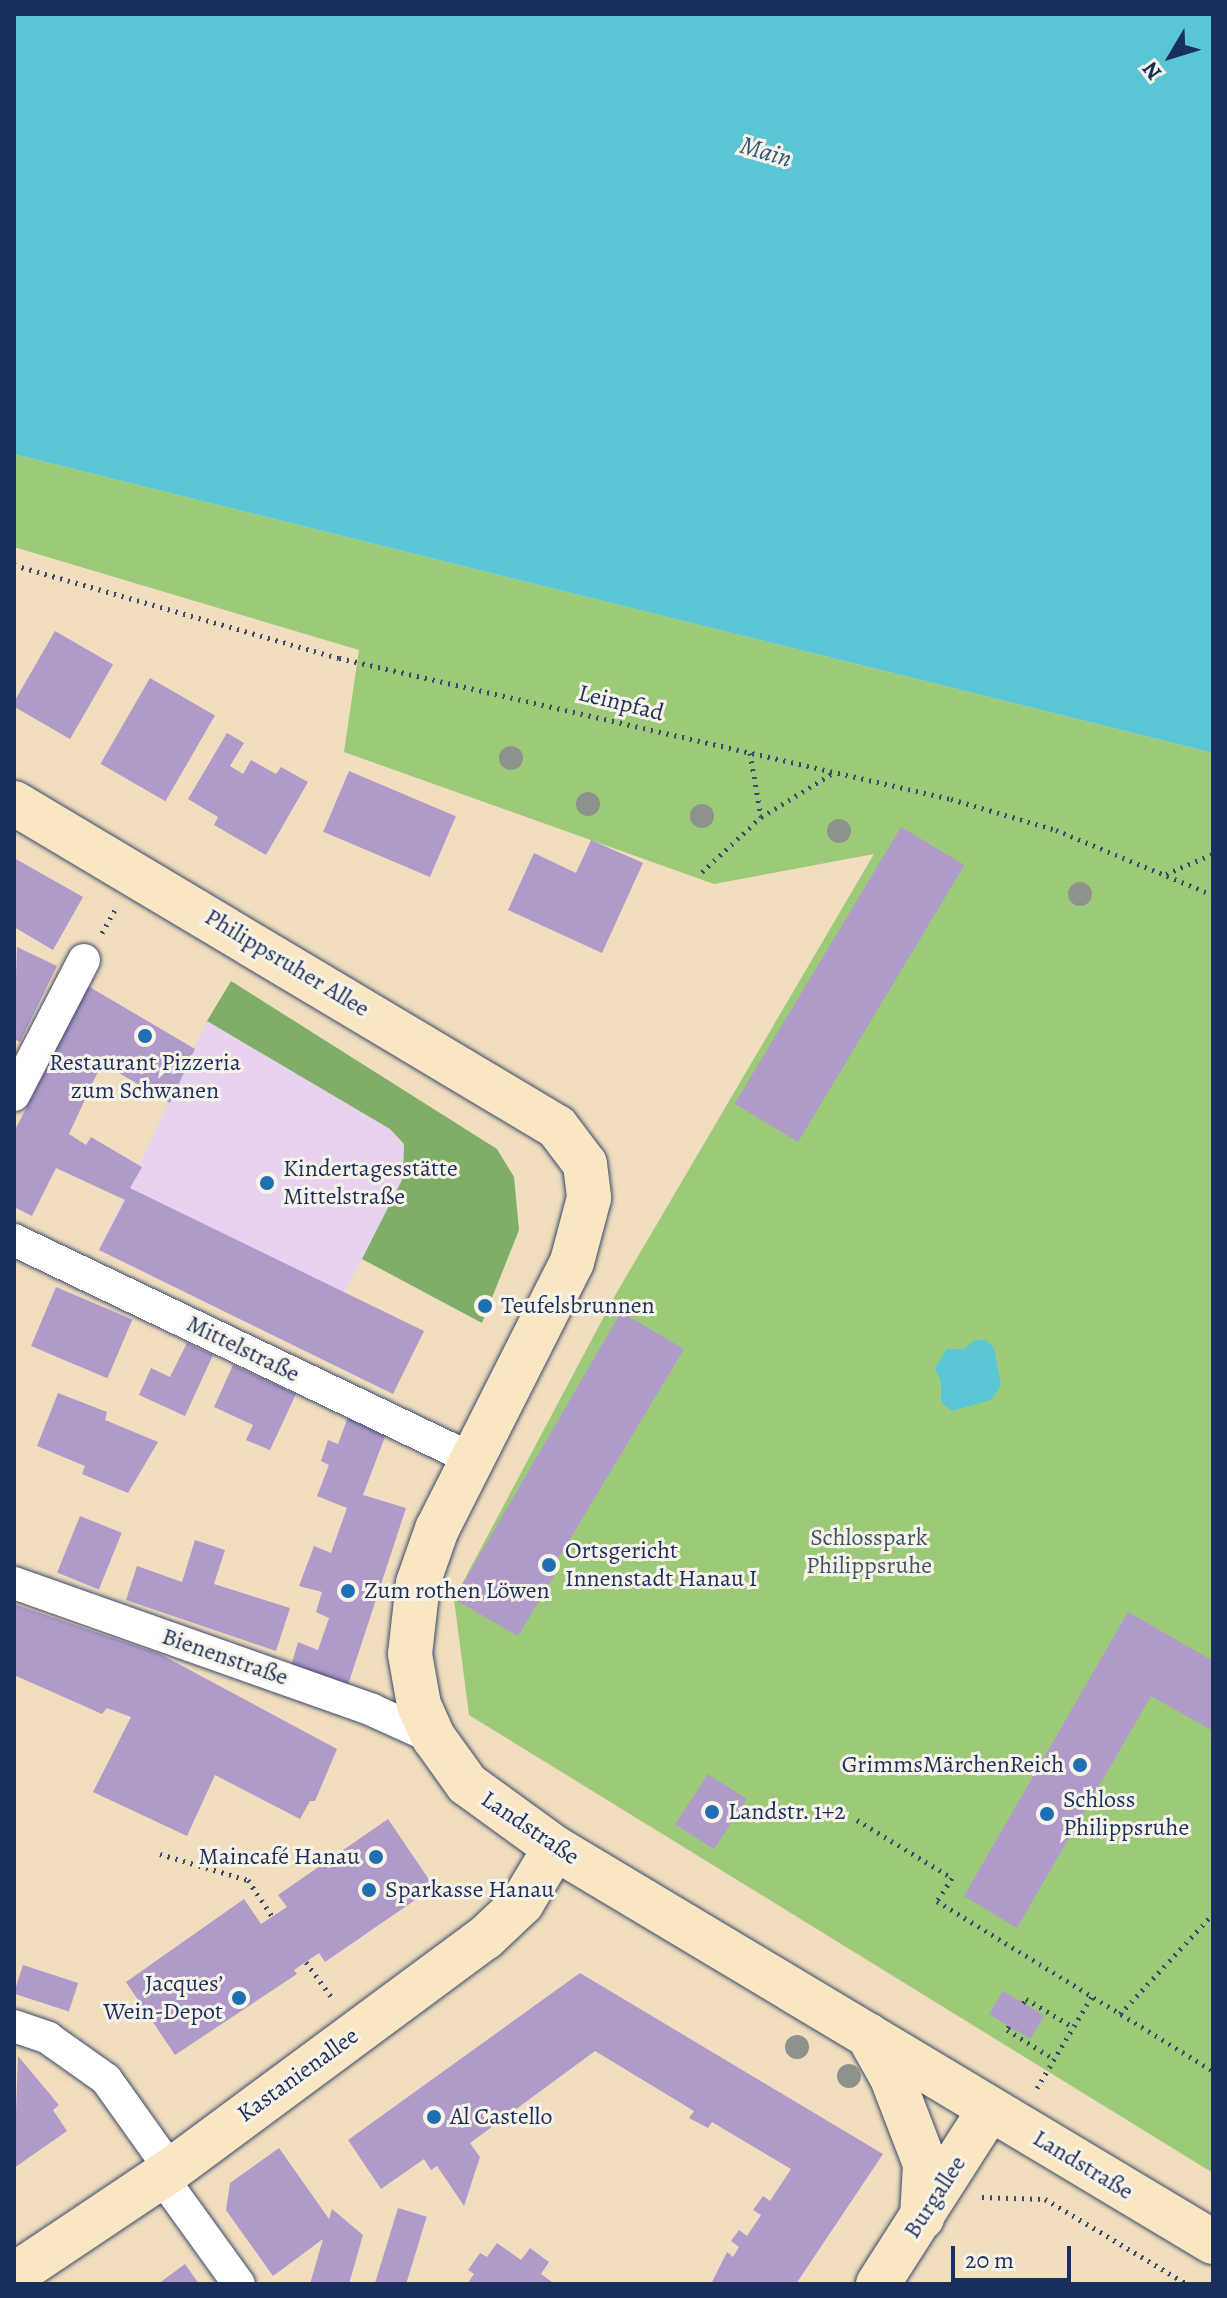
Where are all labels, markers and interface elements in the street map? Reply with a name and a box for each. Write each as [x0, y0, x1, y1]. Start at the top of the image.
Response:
north arrow [1131, 16, 1211, 96]
text: N [1135, 55, 1169, 86]
water label: Main [736, 129, 796, 175]
street label: Leinpfad [575, 678, 667, 728]
street label: Philippsruher Allee [199, 903, 375, 1023]
marker: Restaurant Pizzeria zum Schwanen [136, 1027, 154, 1045]
place label: Restaurant Pizzeria zum Schwanen [49, 1049, 241, 1105]
place label: Kindertagesstätte Mittelstraße [283, 1155, 458, 1211]
marker: Kindertagesstätte Mittelstraße [258, 1174, 276, 1192]
place label: Teufelsbrunnen [501, 1292, 655, 1320]
marker: Teufelsbrunnen [476, 1297, 494, 1315]
street label: Mittelstraße [182, 1309, 304, 1389]
park label: Schlosspark Philippsruhe [806, 1524, 932, 1580]
place label: Ortsgericht Innenstadt Hanau I [565, 1537, 757, 1593]
marker: Ortsgericht Innenstadt Hanau I [540, 1556, 558, 1574]
place label: Zum rothen Löwen [364, 1577, 550, 1605]
marker: Zum rothen Löwen [339, 1582, 357, 1600]
street label: Bienenstraße [158, 1622, 292, 1692]
place label: GrimmsMärchenReich [842, 1751, 1064, 1779]
marker: GrimmsMärchenReich [1071, 1756, 1089, 1774]
street label: Landstraße [476, 1785, 584, 1871]
place label: Schloss Philippsruhe [1063, 1786, 1189, 1842]
place label: Landstr. 1+2 [728, 1798, 846, 1826]
marker: Landstr. 1+2 [703, 1803, 721, 1821]
marker: Schloss Philippsruhe [1038, 1805, 1056, 1823]
place label: Maincafé Hanau [199, 1843, 360, 1871]
marker: Maincafé Hanau [367, 1848, 385, 1866]
place label: Sparkasse Hanau [385, 1876, 554, 1904]
marker: Sparkasse Hanau [360, 1881, 378, 1899]
place label: Jacques’ Wein-Depot [103, 1970, 223, 2026]
marker: Jacques’ Wein-Depot [230, 1989, 248, 2007]
street label: Kastanienallee [232, 2021, 364, 2129]
place label: Al Castello [450, 2103, 552, 2131]
marker: Al Castello [425, 2108, 443, 2126]
street label: Landstraße [1028, 2124, 1138, 2206]
street label: Burgallee [898, 2150, 972, 2244]
scale bar [955, 2230, 1075, 2280]
text: 20 m [965, 2244, 1014, 2276]

